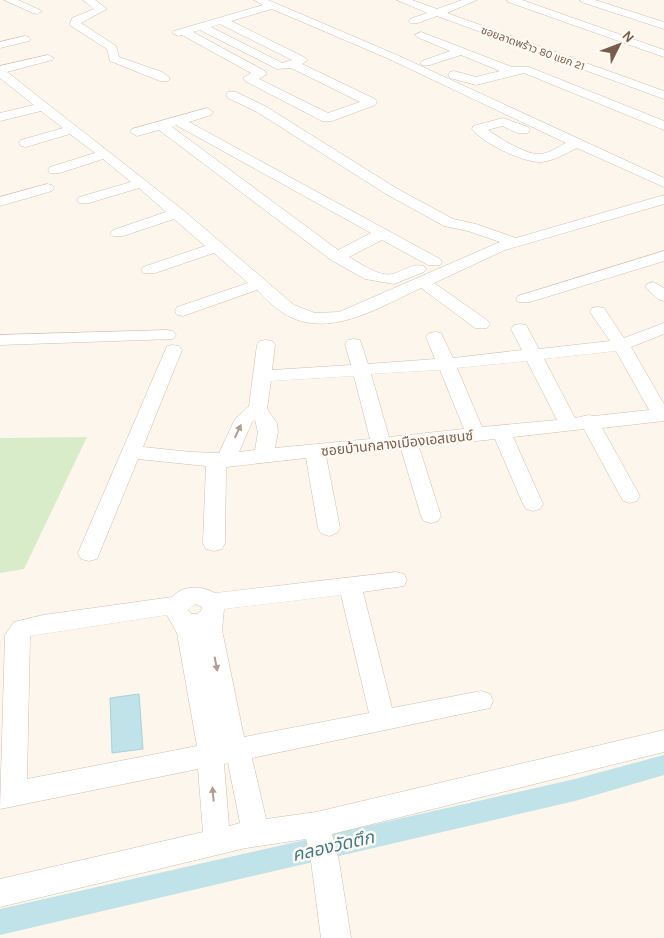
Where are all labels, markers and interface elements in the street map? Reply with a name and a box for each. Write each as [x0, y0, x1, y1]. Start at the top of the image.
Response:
north arrow [594, 20, 644, 70]
street label: ซอยลาดพร้าว 80 แยก 21 [479, 24, 587, 73]
text: N [619, 27, 638, 46]
one-way arrow [234, 424, 242, 438]
street label: ซอยบ้านกลางเมืองเอสเซนซ์ [320, 427, 474, 460]
one-way arrow [213, 656, 221, 672]
one-way arrow [209, 785, 217, 801]
water label: คลองวัดตึก [290, 826, 377, 866]

